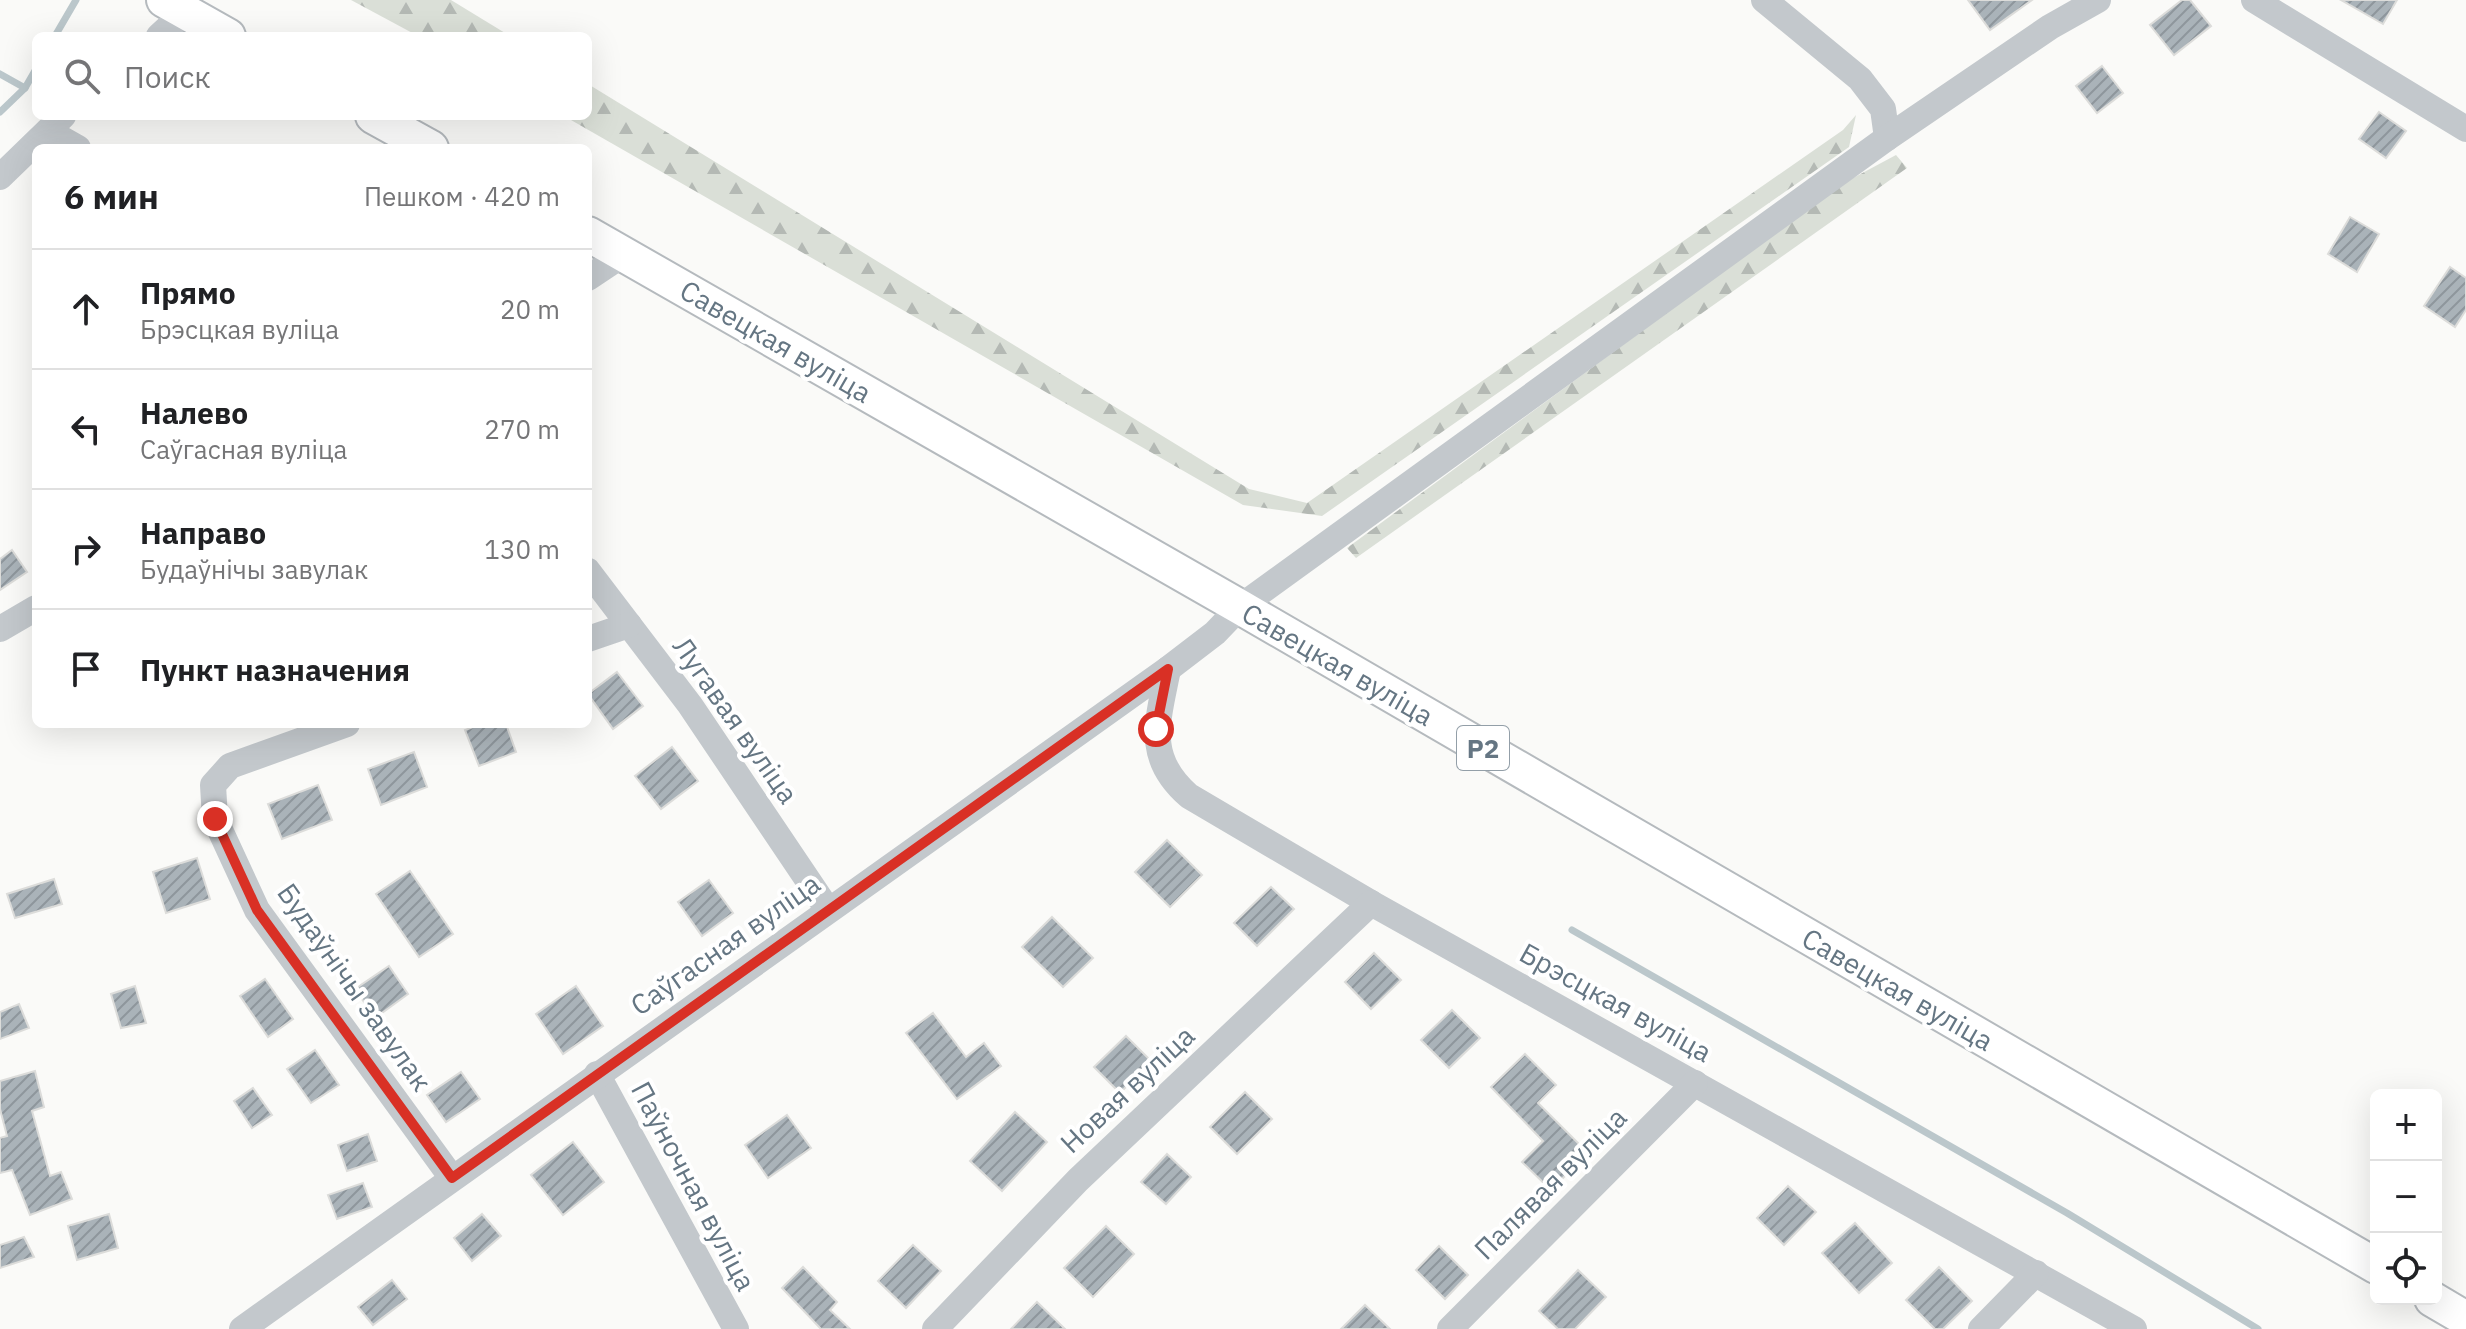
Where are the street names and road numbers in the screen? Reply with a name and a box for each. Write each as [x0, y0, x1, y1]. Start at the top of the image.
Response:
street label: Савецкая вуліца [674, 271, 879, 411]
street label: Савецкая вуліца [1236, 594, 1441, 734]
street label: Лугавая вуліца [665, 629, 807, 811]
road number: Р2 [1457, 726, 1509, 770]
street label: Саўгасная вуліца [623, 865, 827, 1023]
street label: Будаўнічы завулак [269, 876, 441, 1098]
street label: Савецкая вуліца [1796, 919, 2001, 1059]
street label: Брэсцкая вуліца [1513, 934, 1719, 1070]
street label: Новая вуліца [1052, 1017, 1202, 1161]
street label: Паўночная вуліца [623, 1075, 765, 1297]
street label: Палявая вуліца [1466, 1099, 1634, 1267]

